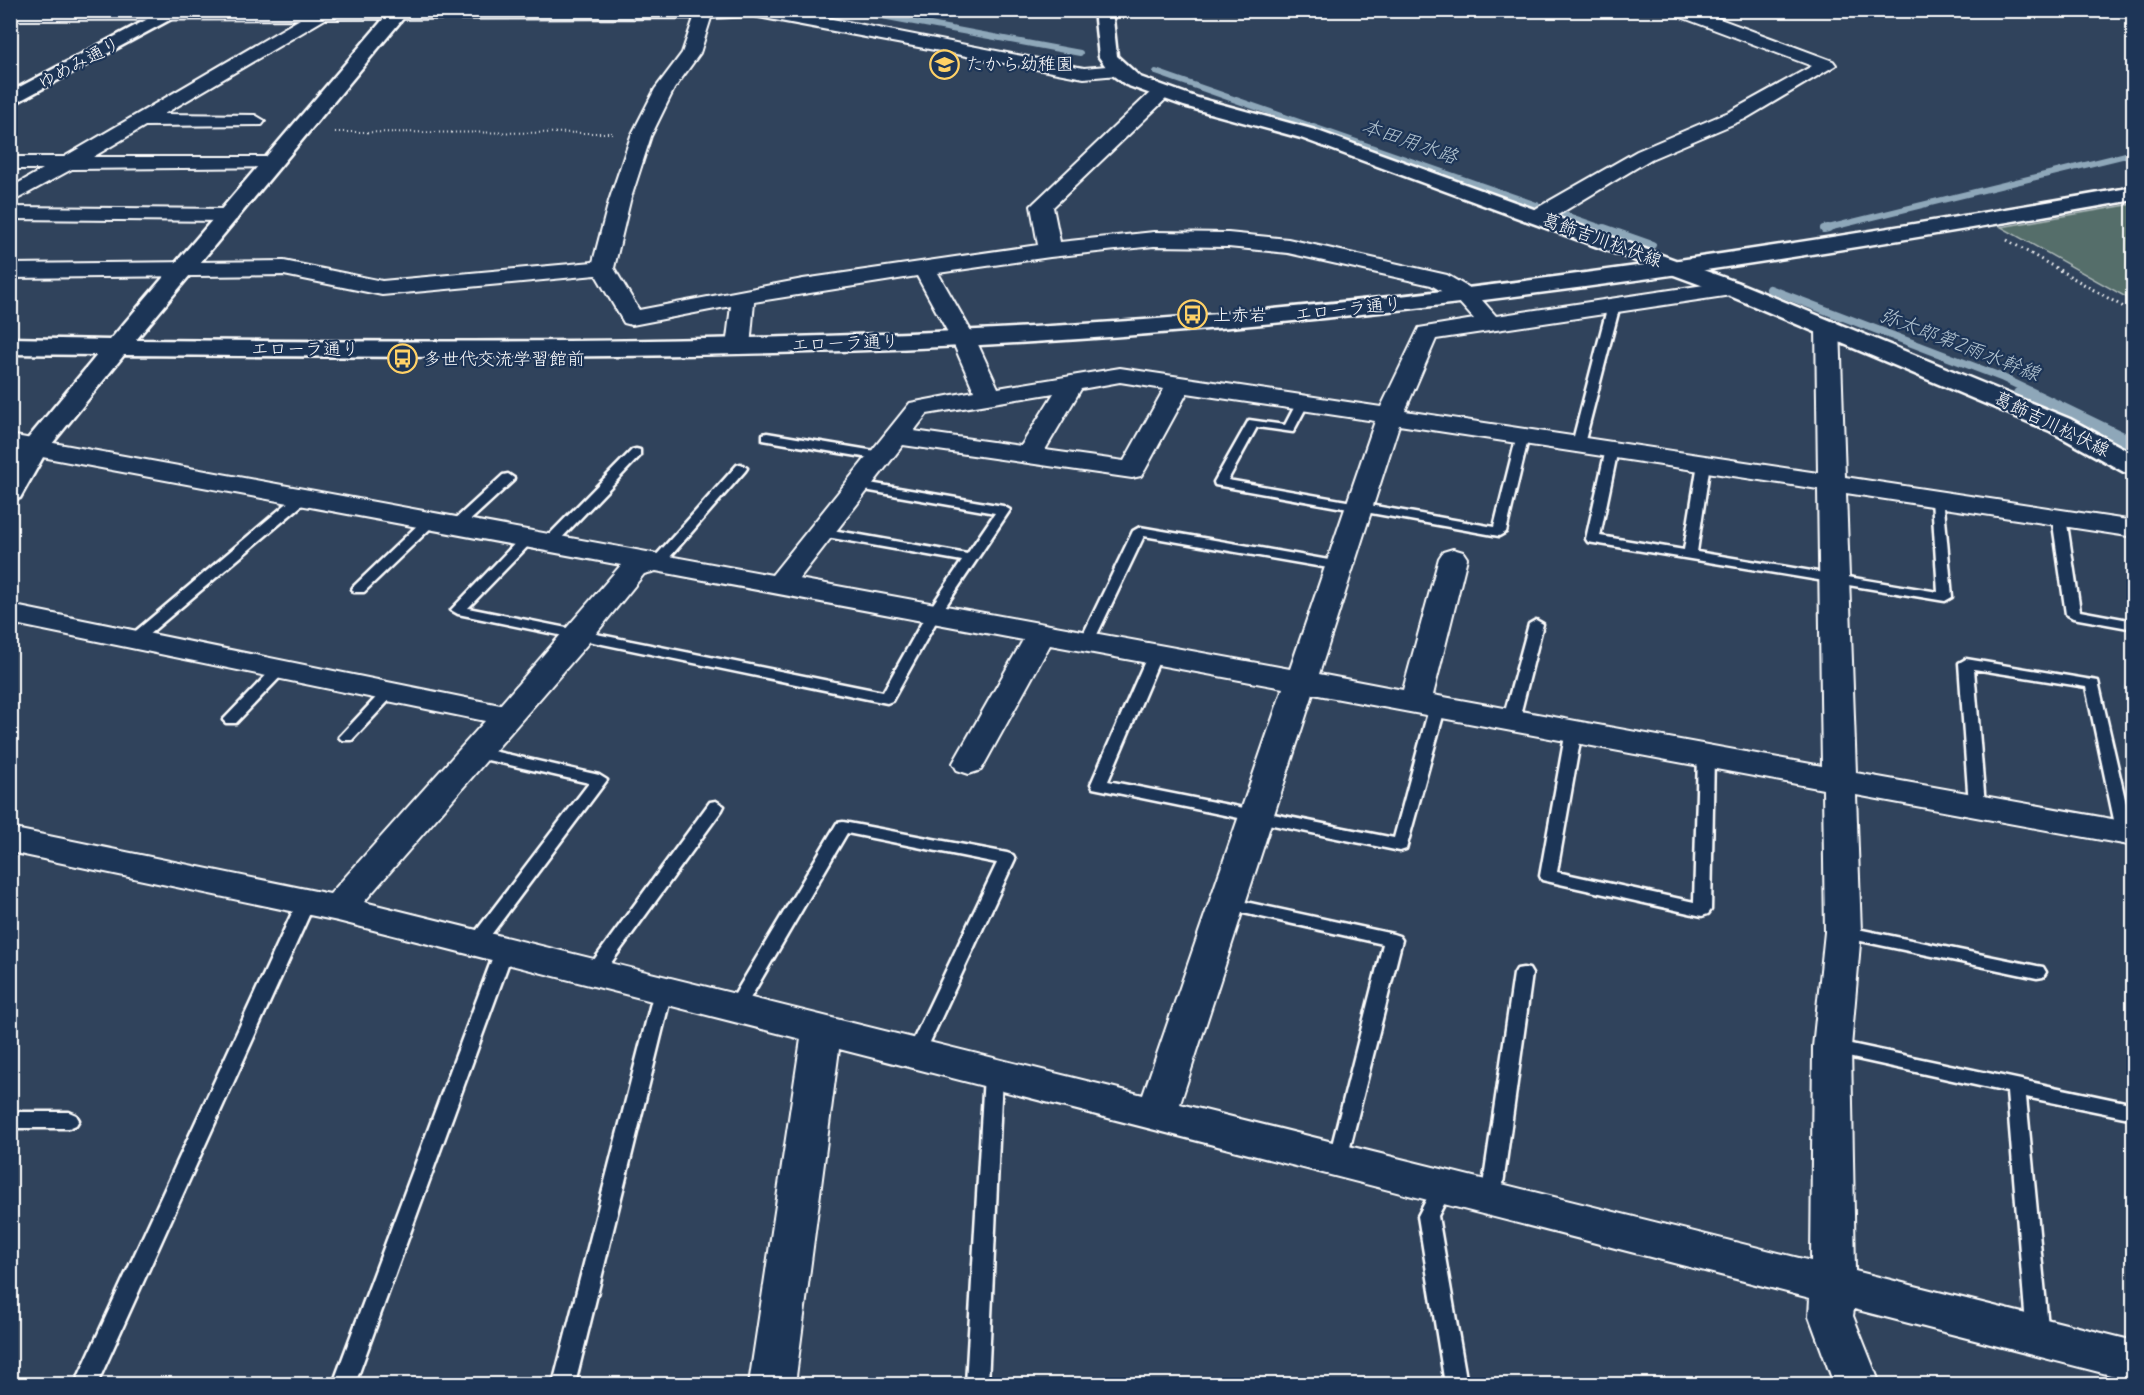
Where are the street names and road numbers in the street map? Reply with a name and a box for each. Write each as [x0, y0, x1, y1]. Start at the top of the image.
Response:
street label: ゆめみ通り [34, 32, 125, 96]
street label: 葛飾吉川松伏線 [1538, 208, 1665, 274]
street label: エローラ通り [1293, 292, 1403, 328]
street label: エローラ通り [791, 330, 899, 358]
street label: エローラ通り [251, 338, 359, 362]
street label: 葛飾吉川松伏線 [1990, 386, 2113, 463]

